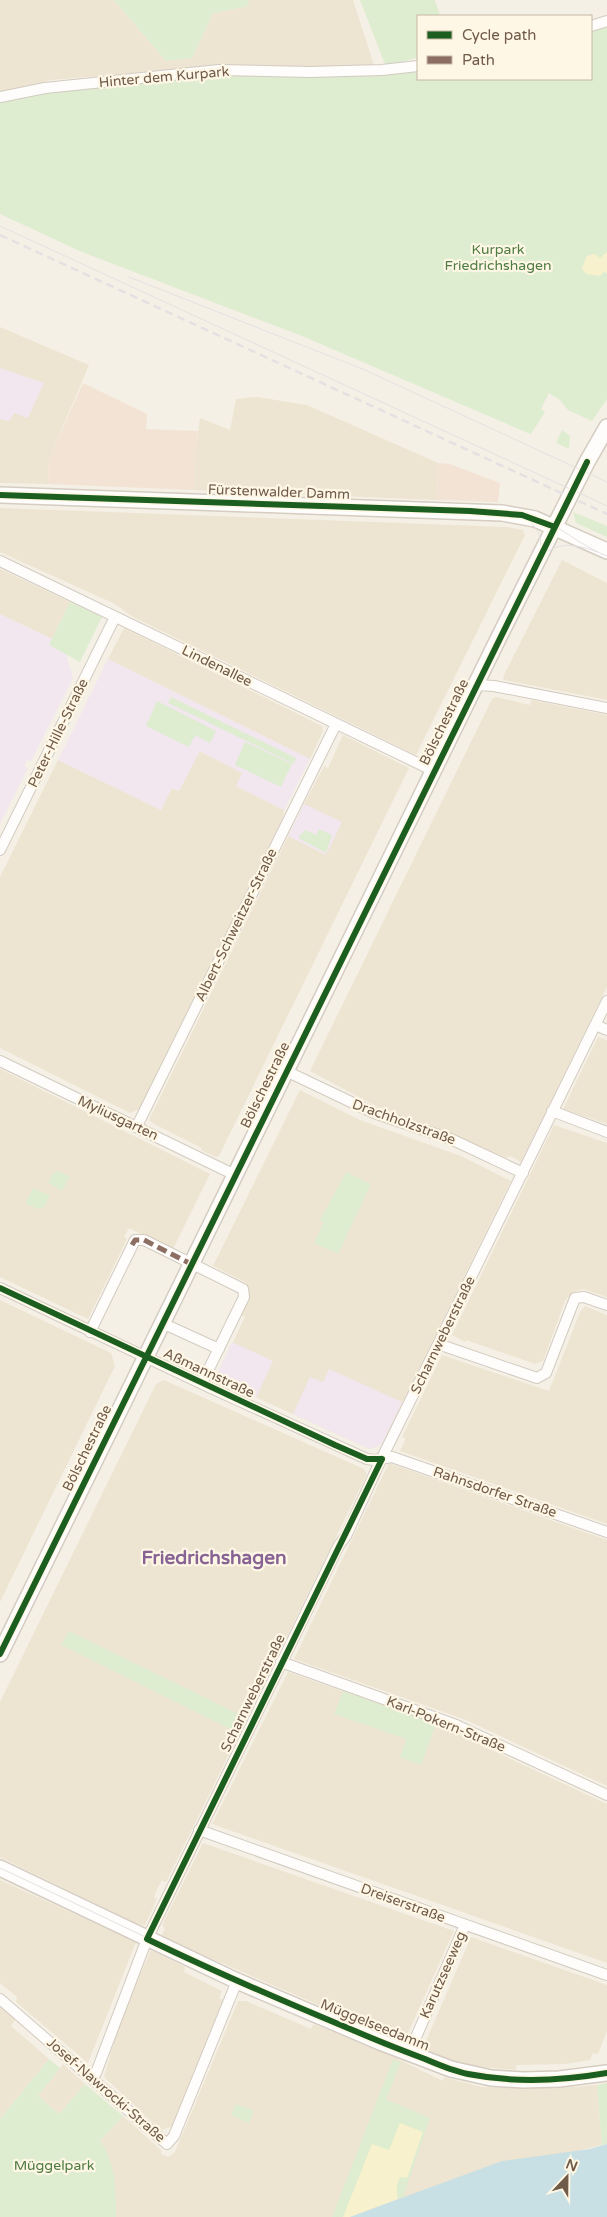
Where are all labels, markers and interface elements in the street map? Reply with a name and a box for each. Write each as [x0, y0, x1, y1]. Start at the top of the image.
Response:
legend [417, 15, 592, 80]
text: Cycle path [462, 26, 536, 44]
text: Path [462, 51, 495, 69]
street label: Hinter dem Kurpark [98, 63, 230, 91]
park label: Kurpark Friedrichshagen [445, 241, 551, 274]
street label: Fürstenwalder Damm [208, 481, 350, 503]
street label: Lindenallee [179, 642, 255, 690]
street label: Peter-Hille-Straße [24, 676, 92, 790]
street label: Bölschestraße [416, 676, 472, 768]
street label: Albert-Schweitzer-Straße [192, 846, 281, 1004]
street label: Bölschestraße [237, 1039, 293, 1131]
street label: Myliusgarten [75, 1092, 161, 1144]
street label: Drachholzstraße [350, 1095, 458, 1149]
street label: Scharnweberstraße [407, 1273, 479, 1397]
street label: Aßmannstraße [161, 1345, 257, 1402]
street label: Bölschestraße [59, 1402, 115, 1494]
street label: Rahnsdorfer Straße [431, 1463, 559, 1521]
district label: Friedrichshagen [141, 1547, 287, 1570]
street label: Scharnweberstraße [217, 1631, 289, 1755]
street label: Karl-Pokern-Straße [384, 1692, 508, 1756]
street label: Dreiserstraße [358, 1880, 448, 1926]
street label: Karutzseeweg [416, 1929, 470, 2021]
street label: Müggelseedamm [318, 1995, 432, 2055]
street label: Josef-Nawrocki-Straße [43, 2034, 169, 2146]
north arrow [542, 2152, 592, 2202]
text: N [563, 2155, 580, 2175]
park label: Müggelpark [14, 2157, 95, 2174]

